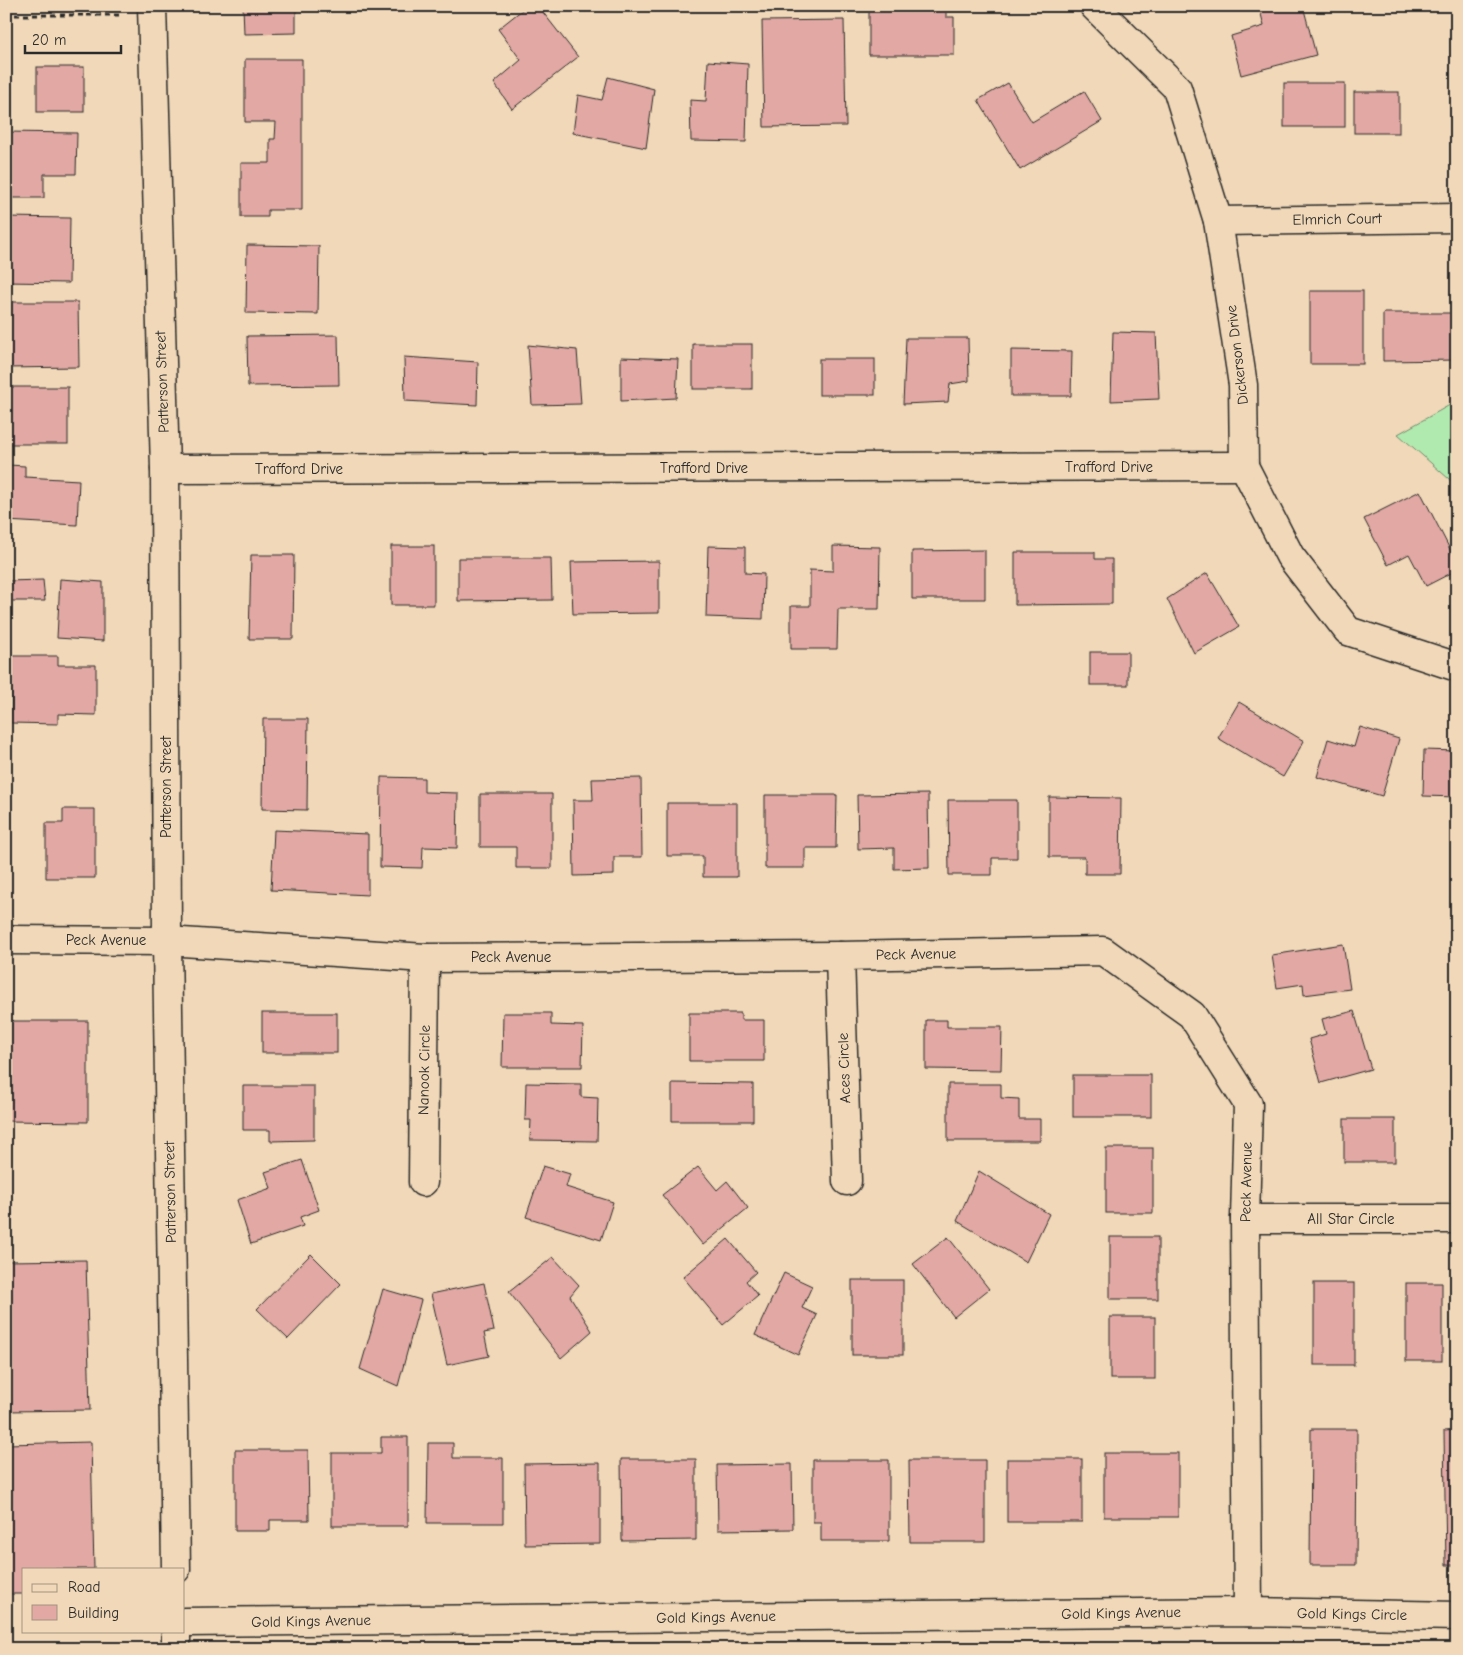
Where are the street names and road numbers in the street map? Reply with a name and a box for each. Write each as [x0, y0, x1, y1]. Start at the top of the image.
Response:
street label: Elmrich Court [1292, 209, 1383, 229]
street label: Dickerson Drive [1222, 304, 1252, 406]
street label: Patterson Street [151, 330, 173, 433]
street label: Trafford Drive [1065, 458, 1153, 476]
street label: Trafford Drive [660, 459, 748, 477]
street label: Trafford Drive [255, 460, 343, 478]
street label: Patterson Street [157, 735, 175, 838]
street label: Peck Avenue [66, 931, 147, 949]
street label: Peck Avenue [876, 944, 957, 964]
street label: Peck Avenue [471, 948, 552, 966]
street label: Nanook Circle [414, 1024, 434, 1115]
street label: Aces Circle [834, 1032, 854, 1104]
street label: Patterson Street [160, 1140, 180, 1243]
street label: Peck Avenue [1236, 1141, 1256, 1222]
street label: All Star Circle [1307, 1210, 1395, 1228]
street label: Gold Kings Avenue [1061, 1603, 1182, 1623]
street label: Gold Kings Circle [1297, 1604, 1408, 1624]
street label: Gold Kings Avenue [656, 1607, 777, 1627]
street label: Gold Kings Avenue [251, 1611, 372, 1631]

